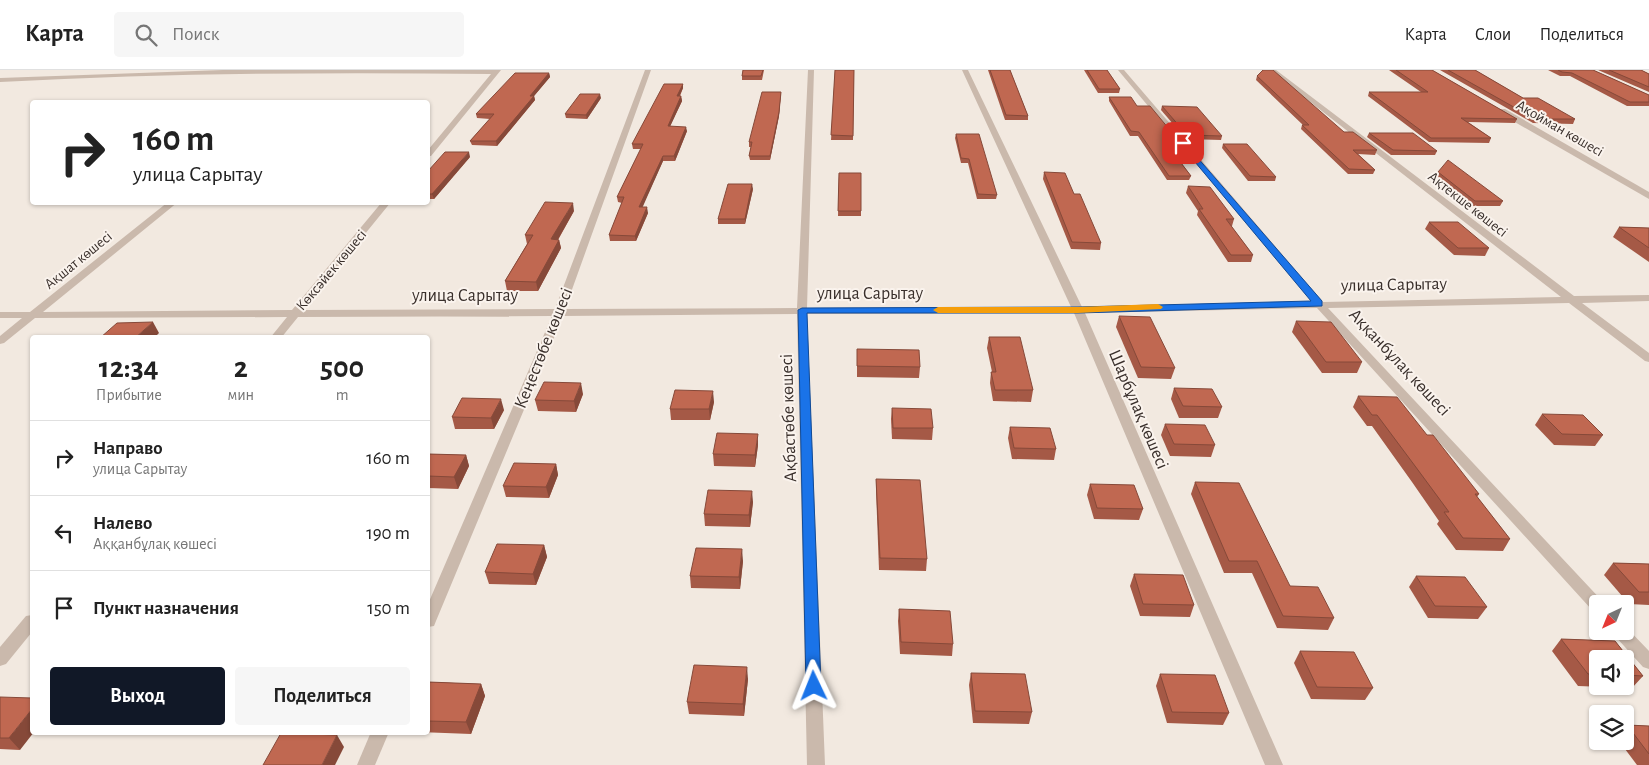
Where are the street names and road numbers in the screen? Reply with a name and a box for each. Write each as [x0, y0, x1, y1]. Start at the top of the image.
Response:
street label: Ақойман көшесі [1513, 97, 1606, 159]
street label: Ақтекше көшесі [1425, 169, 1510, 240]
street label: Көксәйек көшесі [293, 227, 369, 314]
street label: Ақшат көшесі [42, 229, 115, 292]
street label: улица Сарытау [1340, 275, 1448, 295]
street label: Кеңестөбе көшесі [511, 285, 576, 411]
street label: улица Сарытау [816, 285, 923, 303]
street label: улица Сарытау [411, 287, 518, 305]
street label: Аққанбұлақ көшесі [1345, 305, 1454, 420]
street label: Шарбұлақ көшесі [1105, 347, 1172, 472]
street label: Ақбастөбе көшесі [777, 353, 800, 482]

